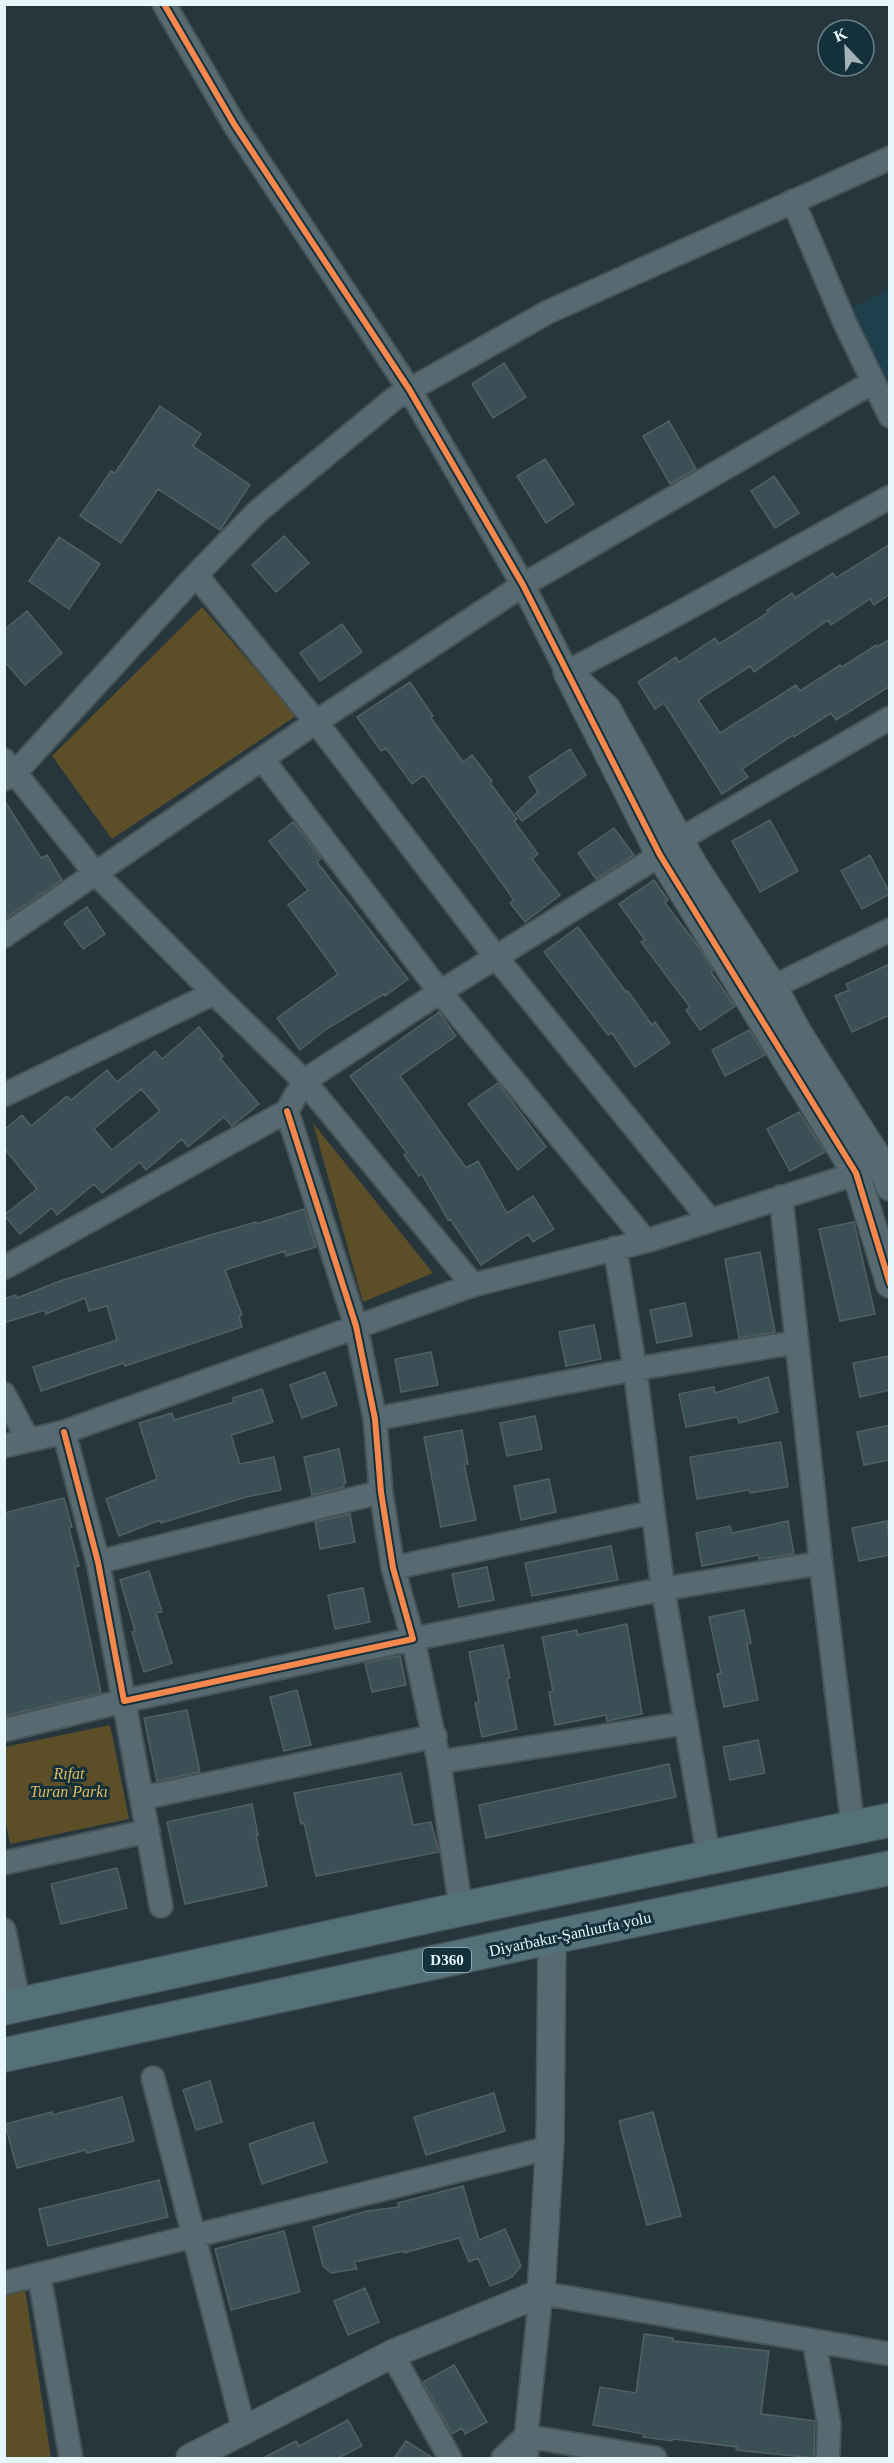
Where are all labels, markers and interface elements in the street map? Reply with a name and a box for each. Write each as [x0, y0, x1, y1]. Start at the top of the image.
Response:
north arrow [816, 18, 876, 78]
text: K [831, 24, 850, 45]
park label: Rıfat Turan Parkı [30, 1765, 108, 1800]
street label: Diyarbakır-Şanlıurfa yolu [487, 1908, 653, 1960]
road number: D360 [423, 1948, 471, 1972]

